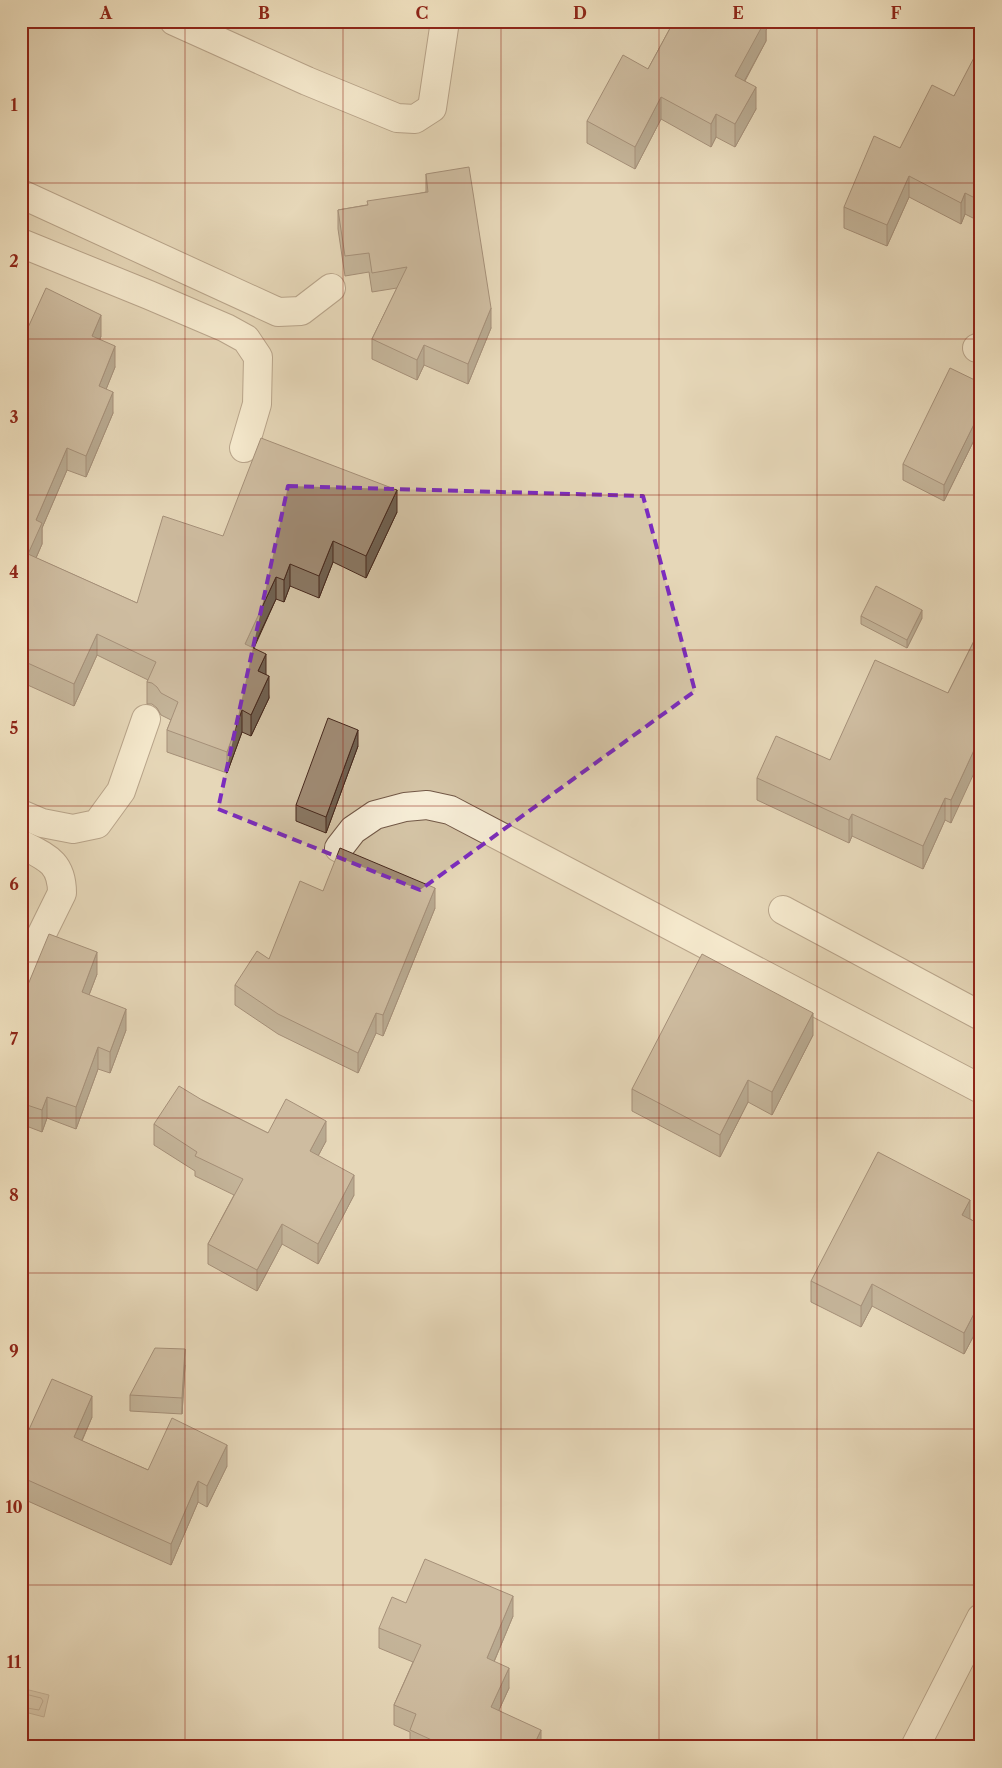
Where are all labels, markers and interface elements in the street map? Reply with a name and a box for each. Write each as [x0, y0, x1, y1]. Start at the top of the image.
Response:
text: A [99, 3, 113, 23]
text: B [258, 3, 270, 23]
text: C [416, 3, 428, 23]
text: D [573, 3, 587, 23]
text: E [732, 3, 744, 23]
text: F [891, 3, 902, 23]
text: 1 [10, 95, 18, 115]
text: 2 [9, 251, 19, 271]
text: 3 [9, 407, 19, 427]
text: 4 [9, 562, 19, 582]
text: 5 [10, 718, 19, 738]
text: 6 [9, 874, 19, 894]
text: 7 [10, 1029, 19, 1049]
text: 8 [9, 1185, 19, 1205]
text: 9 [9, 1341, 19, 1361]
text: 10 [5, 1497, 23, 1517]
text: 11 [7, 1652, 22, 1672]

